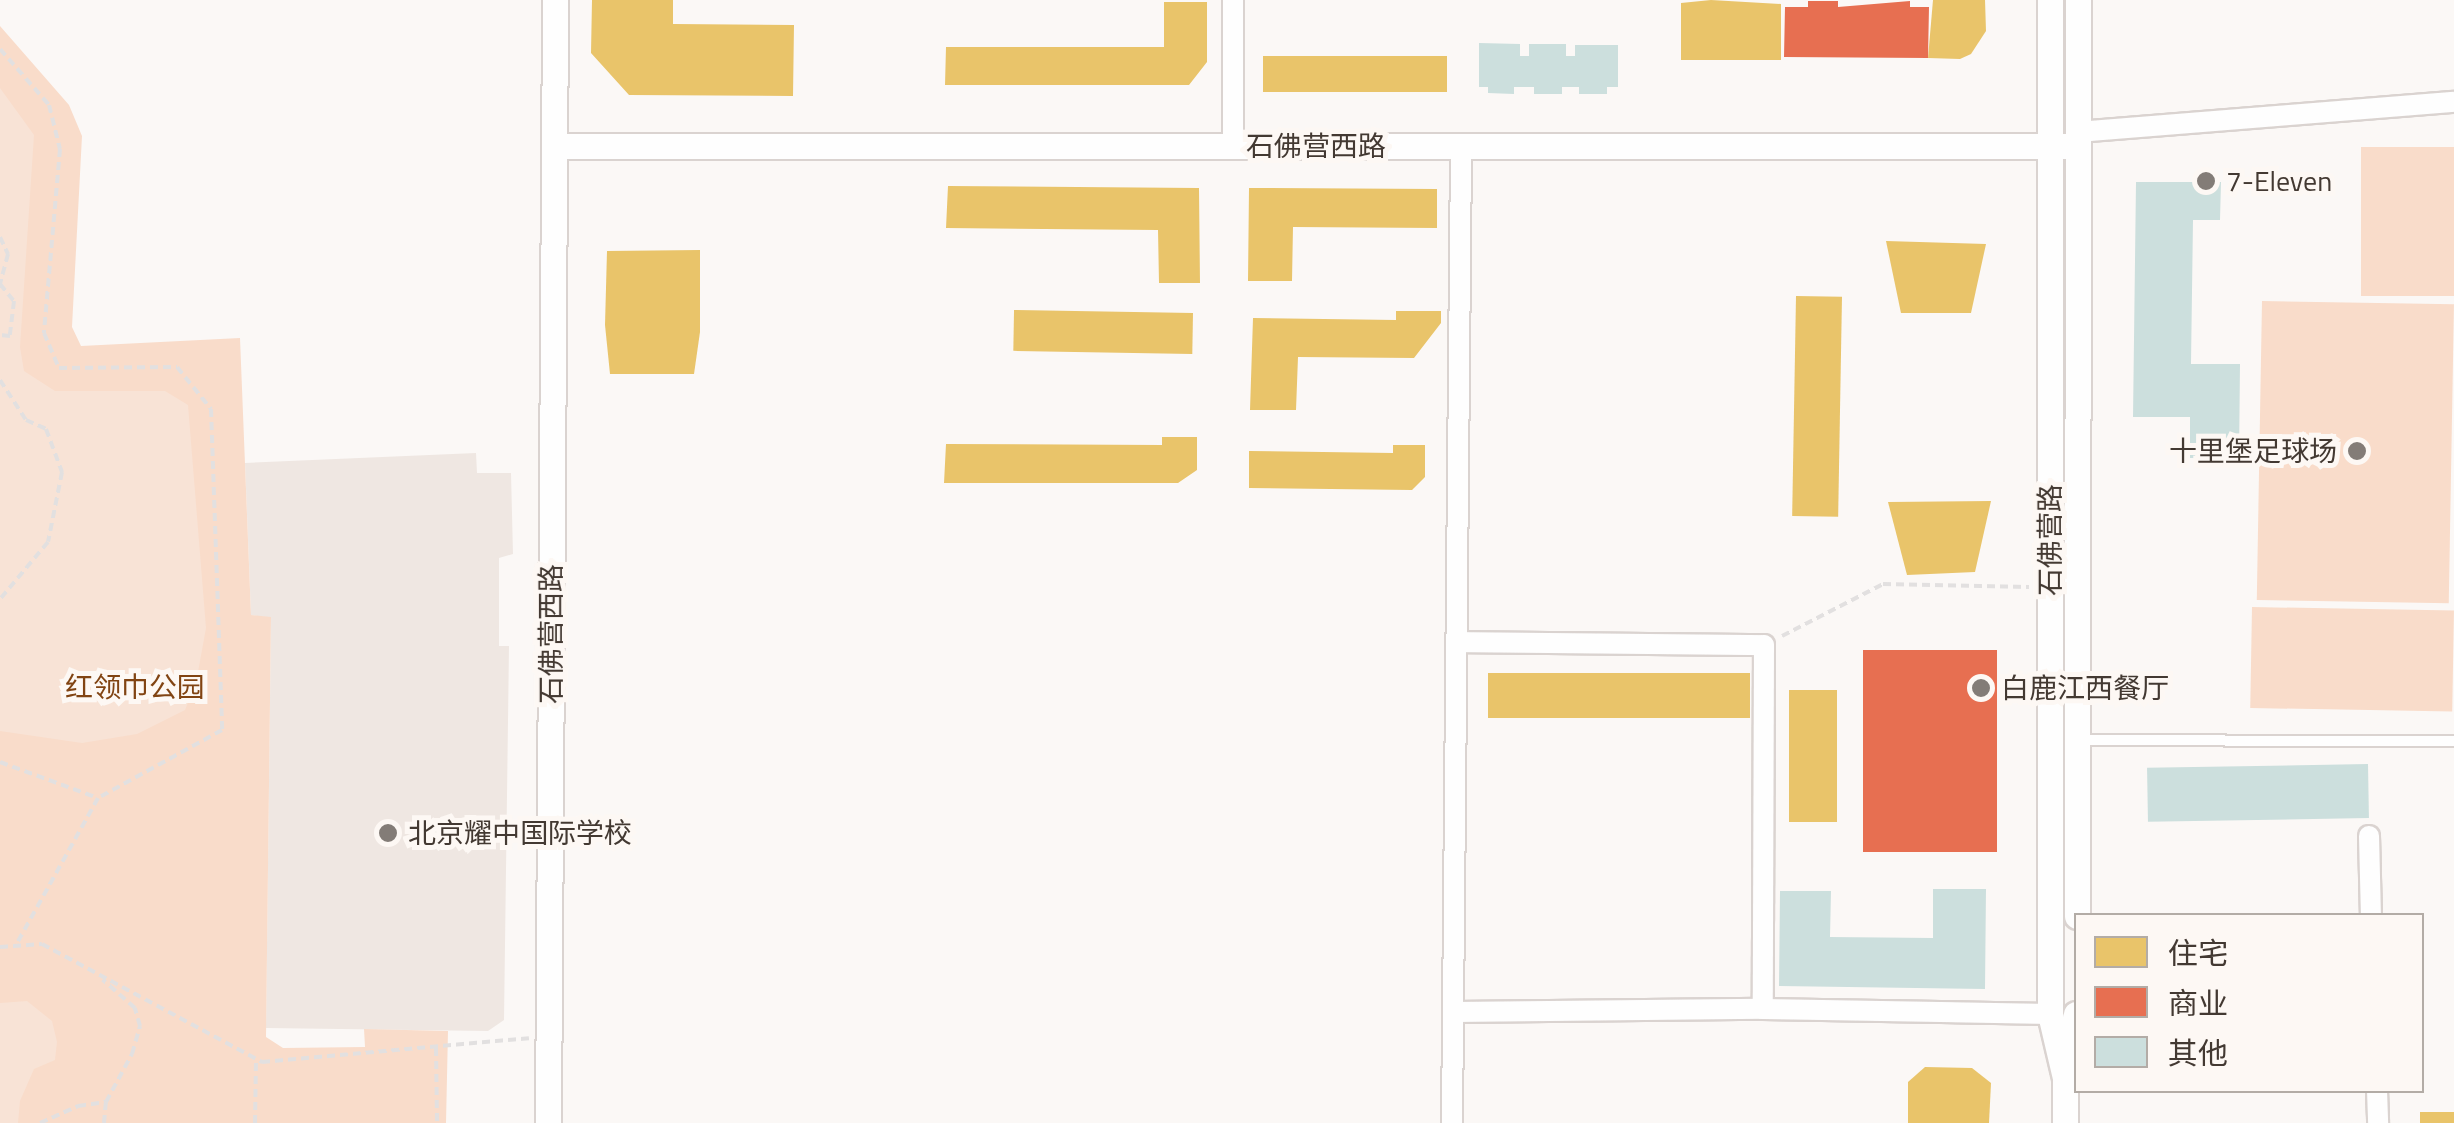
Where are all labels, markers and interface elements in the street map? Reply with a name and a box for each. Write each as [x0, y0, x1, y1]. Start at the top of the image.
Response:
street label: 石佛营西路 [1246, 129, 1386, 163]
place label: 7-Eleven [2226, 164, 2332, 198]
marker: 7-Eleven [2195, 170, 2217, 192]
place label: 十里堡足球场 [2169, 434, 2337, 468]
marker: 十里堡足球场 [2346, 440, 2368, 462]
street label: 石佛营路 [2033, 484, 2067, 596]
street label: 石佛营西路 [534, 564, 568, 704]
park label: 红领巾公园 [65, 670, 205, 704]
place label: 白鹿江西餐厅 [2001, 671, 2169, 705]
marker: 白鹿江西餐厅 [1970, 677, 1992, 699]
place label: 北京耀中国际学校 [408, 816, 632, 850]
marker: 北京耀中国际学校 [377, 822, 399, 844]
legend [2074, 913, 2424, 1093]
text: 住宅 [2168, 930, 2228, 976]
text: 商业 [2168, 980, 2228, 1026]
text: 其他 [2168, 1030, 2228, 1076]

